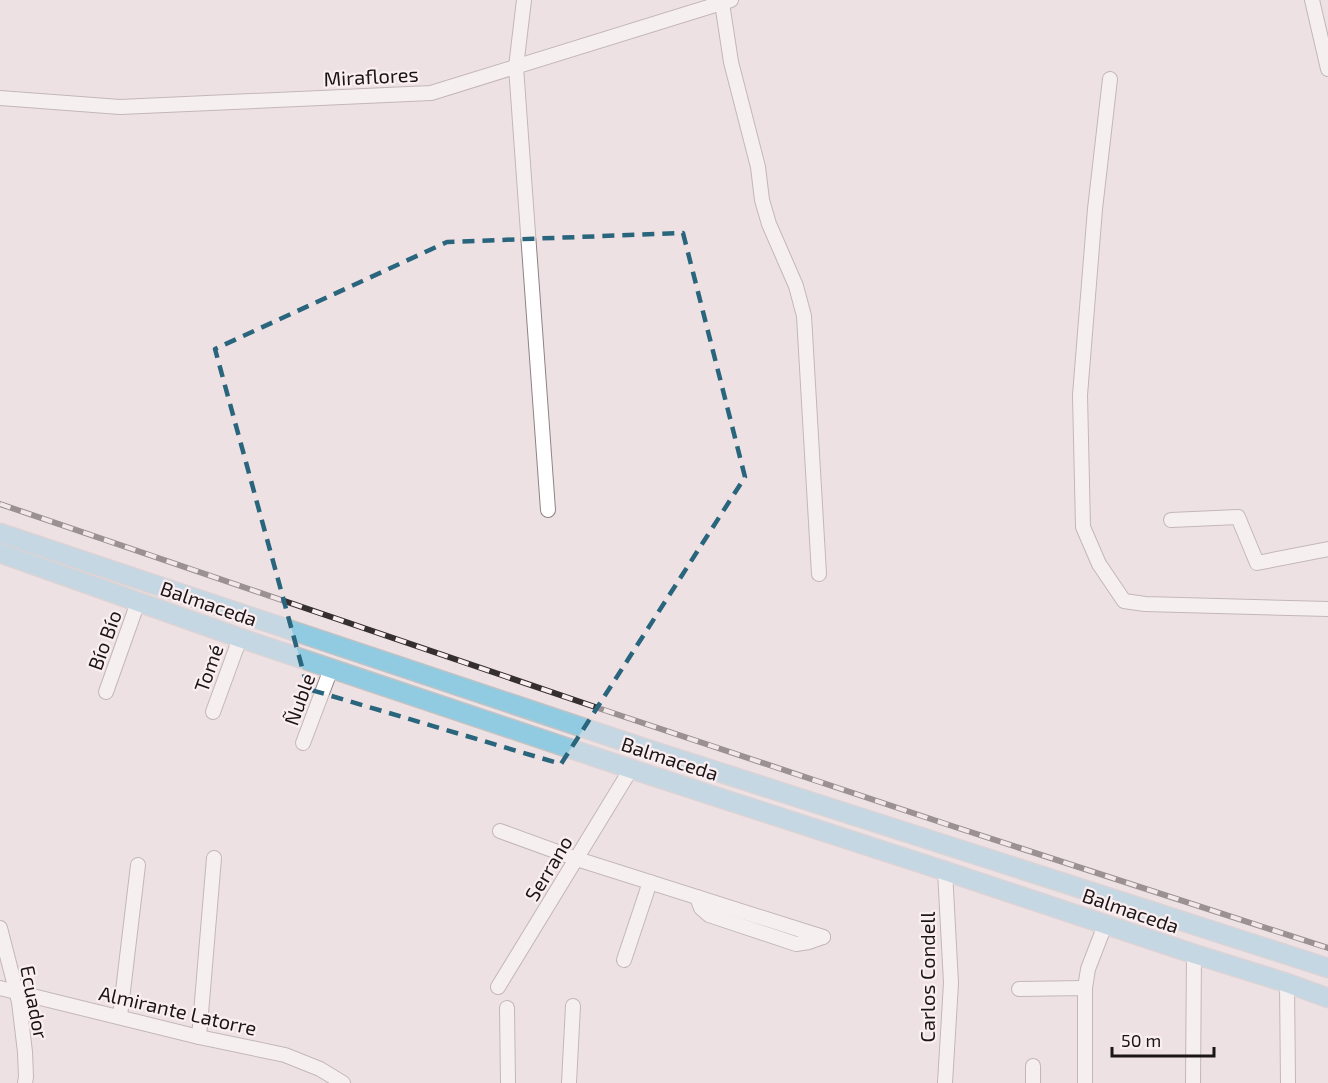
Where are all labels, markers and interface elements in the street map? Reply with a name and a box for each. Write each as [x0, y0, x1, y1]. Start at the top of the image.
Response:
street label: Miraflores [323, 62, 419, 90]
street label: Balmaceda [158, 575, 260, 631]
street label: Bío Bío [82, 607, 126, 673]
street label: Tomé [188, 641, 228, 695]
street label: Ñuble [279, 670, 319, 728]
street label: Balmaceda [618, 731, 722, 785]
street label: Serrano [519, 831, 577, 905]
street label: Balmaceda [1080, 882, 1182, 938]
street label: Carlos Condell [915, 912, 939, 1042]
street label: Ecuador [16, 963, 54, 1041]
street label: Almirante Latorre [97, 980, 259, 1040]
scale bar [1112, 1020, 1214, 1058]
text: 50 m [1121, 1029, 1161, 1051]

